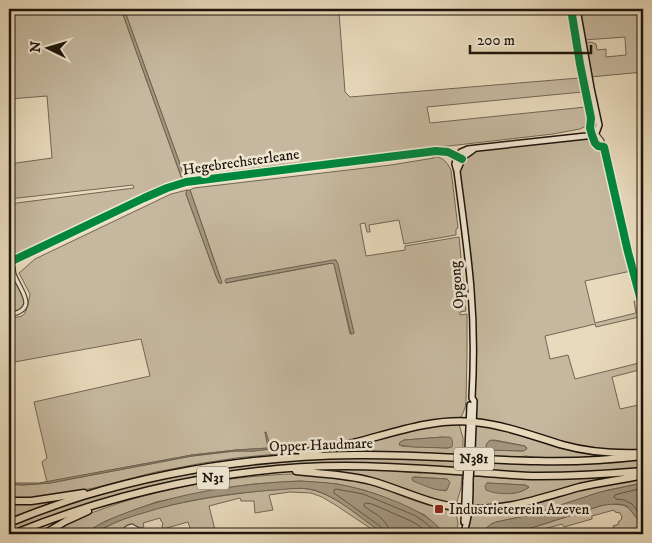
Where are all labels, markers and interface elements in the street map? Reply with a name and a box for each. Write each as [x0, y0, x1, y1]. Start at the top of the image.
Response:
north arrow [22, 22, 72, 72]
scale bar [470, 22, 591, 54]
text: 200 m [477, 31, 515, 50]
text: N [27, 40, 46, 53]
street label: Hegebrechsterleane [181, 144, 301, 180]
street label: Opgong [445, 260, 469, 310]
street label: Opper Haudmare [269, 434, 373, 456]
road number: N381 [454, 448, 494, 470]
road number: N31 [197, 466, 229, 489]
place label: Industrieterrein Azeven [449, 500, 590, 519]
marker: Industrieterrein Azeven [433, 503, 445, 515]

